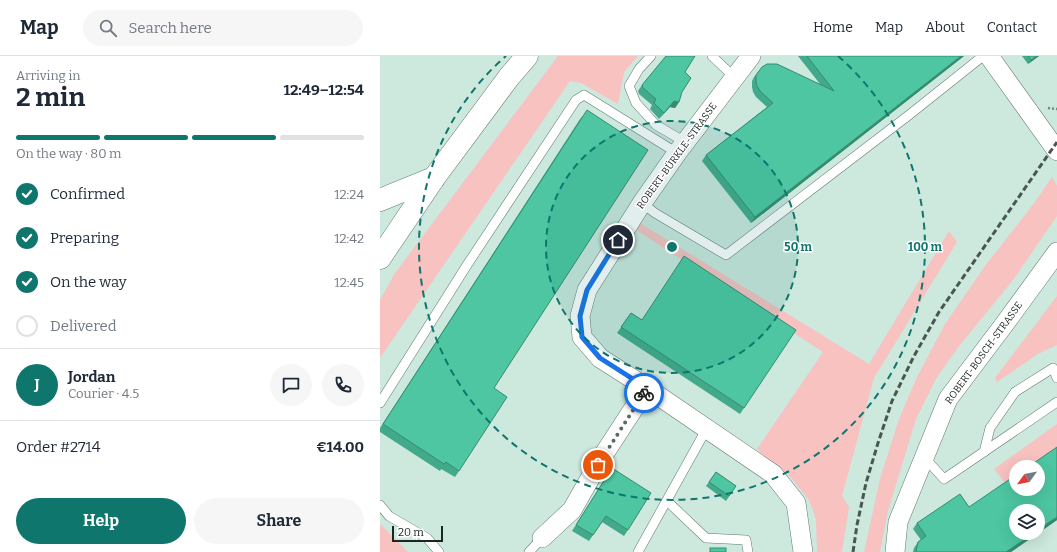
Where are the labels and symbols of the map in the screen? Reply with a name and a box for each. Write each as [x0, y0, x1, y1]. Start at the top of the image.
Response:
street label: ROBERT-BÜRKLE-STRASSE [634, 100, 720, 211]
pin [601, 223, 635, 257]
centre of rings [665, 240, 679, 254]
text: 50 m [784, 240, 812, 254]
text: 100 m [908, 240, 943, 254]
street label: ROBERT-BOSCH-STRASSE [943, 299, 1025, 407]
courier [624, 373, 664, 413]
pin [581, 448, 615, 482]
north arrow [1009, 460, 1045, 496]
scale bar [392, 524, 443, 543]

